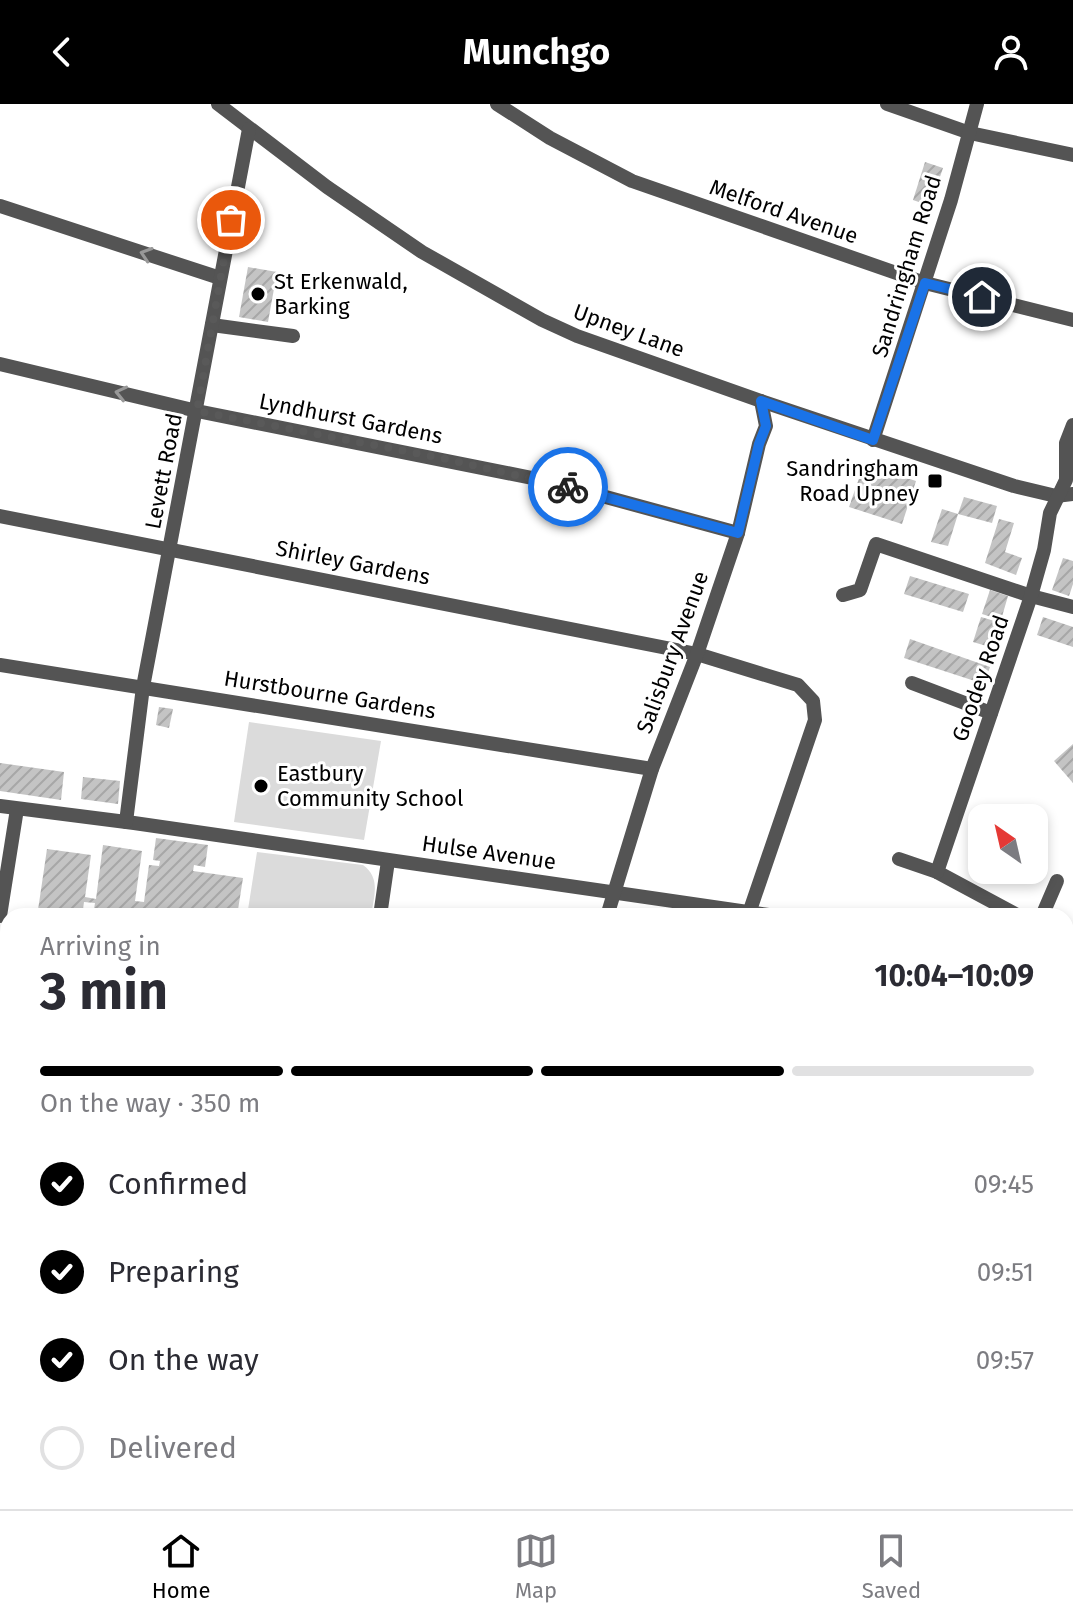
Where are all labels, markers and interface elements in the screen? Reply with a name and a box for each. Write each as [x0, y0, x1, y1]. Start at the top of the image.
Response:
icon: back [40, 30, 84, 74]
text: Munchgo [463, 30, 610, 74]
icon: person [989, 30, 1033, 74]
street label: Sandringham Road [866, 172, 947, 361]
street label: Melford Avenue [706, 173, 862, 250]
pin [197, 186, 265, 254]
icon: bag [209, 198, 253, 242]
one-way arrow [140, 247, 154, 263]
pin [948, 263, 1016, 331]
place label: St Erkenwald, Barking [274, 268, 408, 320]
icon: home [960, 275, 1004, 319]
marker: St Erkenwald, Barking [249, 285, 267, 303]
street label: Upney Lane [569, 298, 688, 363]
one-way arrow [115, 385, 128, 402]
street label: Lyndhurst Gardens [257, 387, 445, 450]
street label: Levett Road [139, 411, 188, 531]
courier [528, 447, 608, 527]
place label: Sandringham Road Upney [786, 455, 919, 507]
icon: bike [546, 465, 590, 509]
marker: Sandringham Road Upney [926, 472, 944, 490]
street label: Shirley Gardens [274, 534, 432, 591]
street label: Salisbury Avenue [631, 567, 714, 737]
street label: Goodey Road [946, 611, 1015, 745]
street label: Hurstbourne Gardens [222, 664, 438, 725]
place label: Eastbury Community School [277, 760, 463, 812]
marker: Eastbury Community School [252, 777, 270, 795]
north arrow [968, 804, 1048, 884]
map controls [968, 804, 1048, 884]
street label: Hulse Avenue [420, 830, 558, 875]
text: Arriving in [40, 931, 161, 962]
text: 10:04–10:09 [875, 958, 1034, 994]
text: 3 min [40, 960, 168, 1023]
text: On the way · 350 m [40, 1088, 260, 1119]
icon: check [40, 1162, 84, 1206]
text: Confirmed [108, 1166, 248, 1202]
text: 09:45 [973, 1169, 1034, 1200]
icon: check [40, 1250, 84, 1294]
text: Preparing [108, 1254, 239, 1290]
text: 09:51 [977, 1257, 1034, 1288]
icon: check [40, 1338, 84, 1382]
text: On the way [108, 1342, 259, 1378]
text: 09:57 [976, 1345, 1034, 1376]
text: Delivered [108, 1430, 237, 1466]
tab: Home [152, 1529, 210, 1604]
tab: Map [514, 1529, 558, 1604]
tab: Saved [862, 1529, 921, 1604]

